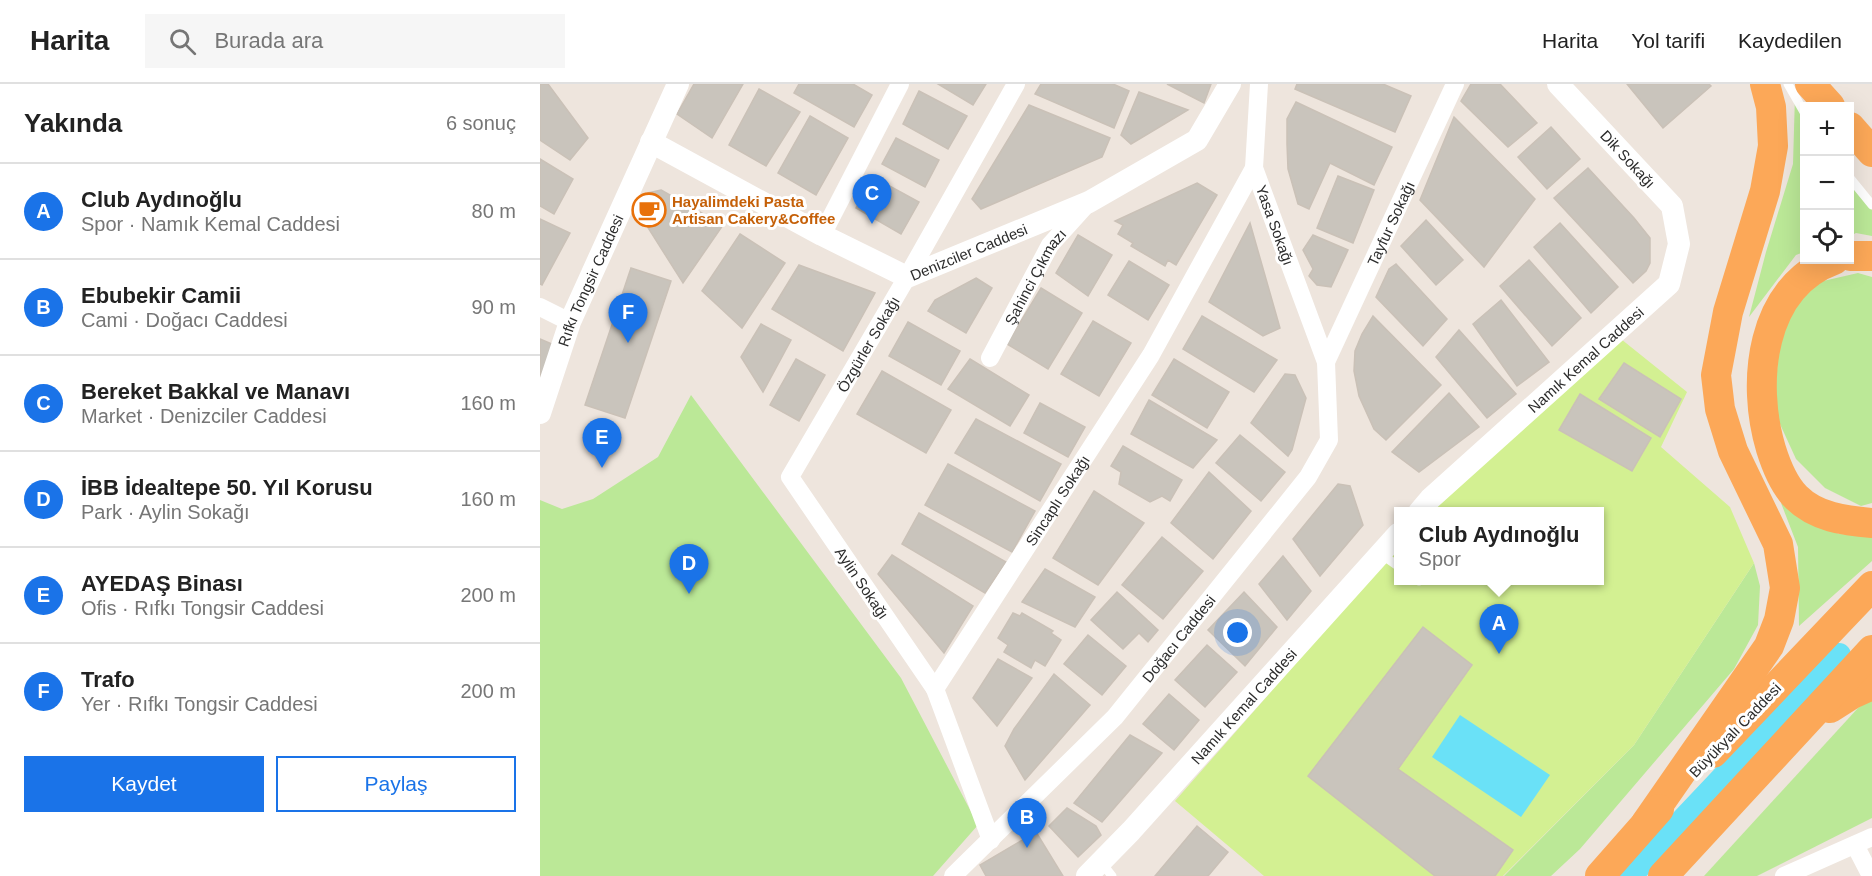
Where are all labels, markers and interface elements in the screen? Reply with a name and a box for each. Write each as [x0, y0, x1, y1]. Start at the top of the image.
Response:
search box [145, 14, 565, 68]
text: Harita [30, 25, 109, 56]
icon: search [166, 25, 199, 58]
text: Burada ara [214, 28, 323, 53]
text: Harita [1542, 29, 1598, 52]
text: Yol tarifi [1631, 29, 1705, 52]
text: Kaydedilen [1738, 29, 1842, 52]
map controls [1800, 102, 1854, 264]
button: + [1800, 102, 1854, 156]
text: Yakında [24, 108, 122, 138]
text: 6 sonuç [446, 112, 516, 134]
street label: Dik Sokağı [1597, 127, 1659, 191]
button: − [1800, 156, 1854, 210]
pin: C [852, 174, 892, 224]
street label: Tayfur Sokağı [1363, 178, 1417, 268]
street label: Yasa Sokağı [1253, 183, 1297, 267]
text: Club Aydınoğlu [81, 187, 242, 212]
cafe icon: Hayalimdeki Pasta Artisan Cakery&Coffee [631, 192, 667, 228]
place label: Hayalimdeki Pasta Artisan Cakery&Coffee [672, 193, 835, 227]
text: A [36, 200, 51, 222]
text: 80 m [472, 200, 516, 222]
button: locate [1800, 210, 1854, 264]
street label: Rıfkı Tongsir Caddesi [554, 212, 626, 348]
text: Spor · Namık Kemal Caddesi [81, 213, 340, 235]
street label: Denizciler Caddesi [907, 220, 1030, 283]
street label: Şahinci Çıkmazı [1001, 225, 1069, 328]
text: Ebubekir Camii [81, 283, 241, 308]
street label: Özgürler Sokağı [833, 293, 903, 395]
pin: F [608, 294, 647, 343]
text: B [36, 296, 51, 318]
text: 90 m [472, 296, 516, 318]
street label: Namık Kemal Caddesi [1524, 303, 1647, 415]
text: Cami · Doğacı Caddesi [81, 309, 288, 331]
text: Bereket Bakkal ve Manavı [81, 379, 350, 404]
text: C [36, 392, 51, 414]
text: 160 m [460, 392, 516, 414]
text: Market · Denizciler Caddesi [81, 405, 327, 427]
pin: E [582, 418, 622, 468]
street label: Sincaplı Sokağı [1022, 452, 1093, 549]
text: İBB İdealtepe 50. Yıl Korusu [81, 475, 373, 500]
text: D [36, 488, 51, 510]
text: 160 m [460, 488, 516, 510]
text: Park · Aylin Sokağı [81, 501, 250, 523]
popup [1394, 507, 1604, 585]
text: Club Aydınoğlu [1419, 522, 1579, 547]
pin: D [670, 544, 708, 594]
street label: Aylin Sokağı [832, 544, 892, 622]
text: Spor [1419, 548, 1461, 570]
text: AYEDAŞ Binası [81, 571, 243, 596]
text: E [37, 584, 50, 606]
text: 200 m [460, 584, 516, 606]
street label: Doğacı Caddesi [1138, 591, 1218, 685]
text: Ofis · Rıfkı Tongsir Caddesi [81, 597, 324, 619]
pin: A [1480, 604, 1518, 654]
your location [1223, 618, 1252, 647]
street label: Namık Kemal Caddesi [1187, 645, 1300, 767]
text: Trafo [81, 667, 135, 692]
street label: Büyükyalı Caddesi [1686, 679, 1784, 781]
text: F [37, 680, 50, 702]
text: 200 m [460, 680, 516, 702]
text: Yer · Rıfkı Tongsir Caddesi [81, 693, 318, 715]
button: Kaydet [24, 756, 264, 812]
button: Paylaş [276, 756, 516, 812]
pin: B [1008, 798, 1046, 848]

